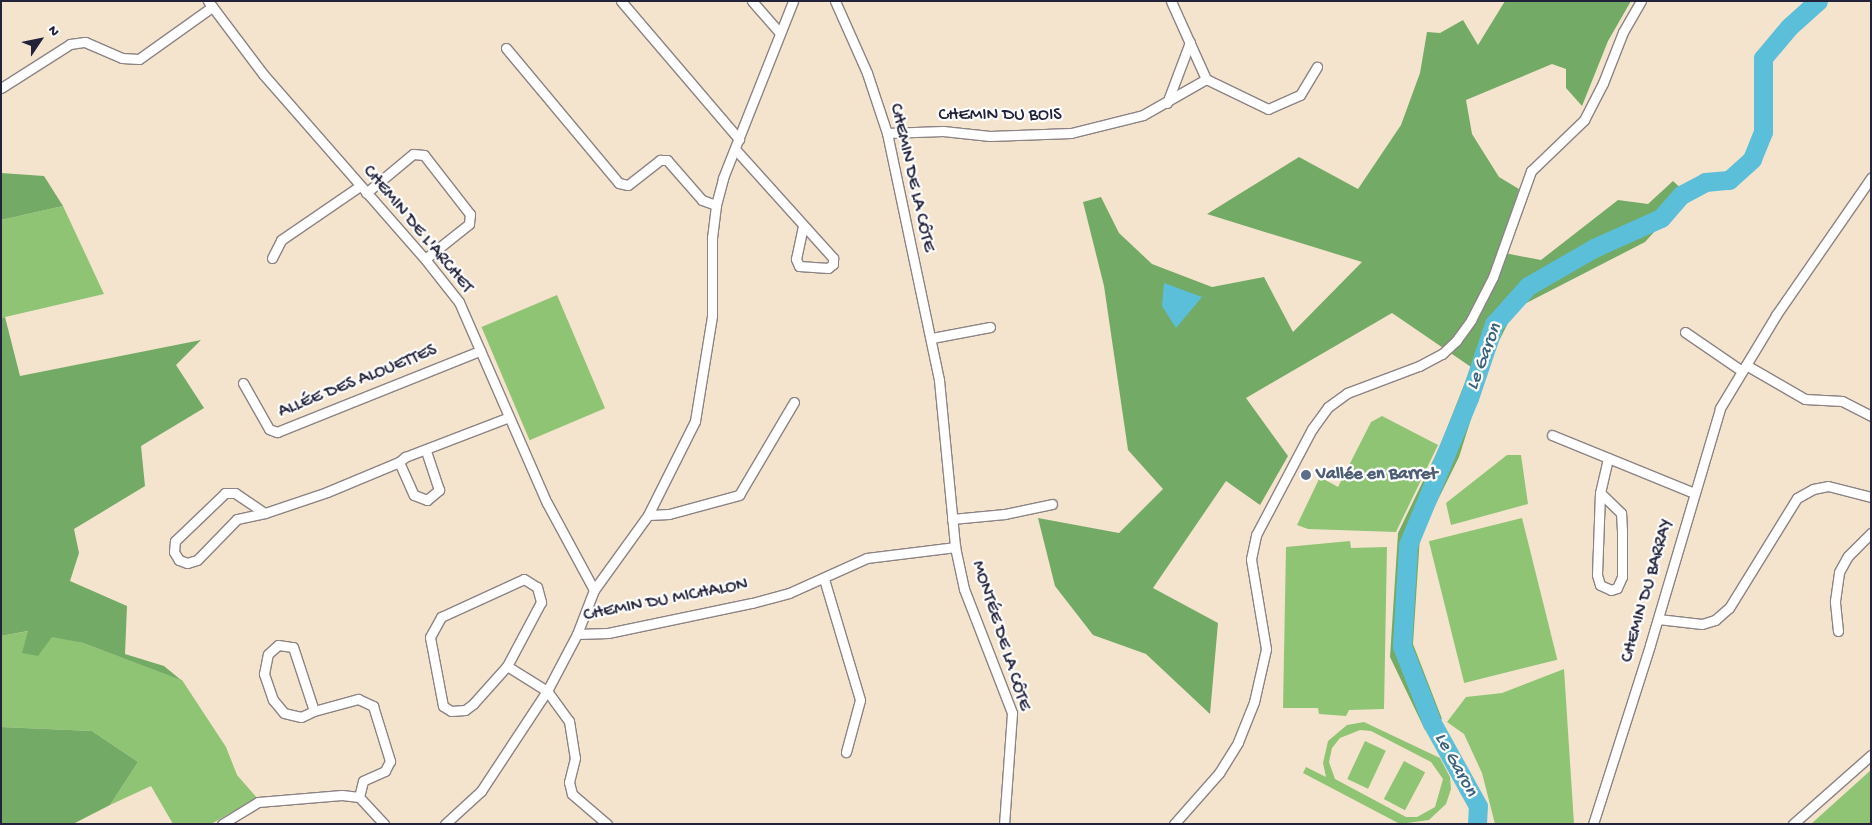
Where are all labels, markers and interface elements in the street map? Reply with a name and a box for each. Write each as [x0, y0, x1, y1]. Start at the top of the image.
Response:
north arrow [15, 15, 65, 65]
text: N [43, 23, 62, 40]
street label: CHEMIN DE LA CÔTE [883, 102, 939, 254]
street label: CHEMIN DU BOIS [938, 105, 1062, 127]
street label: CHEMIN DE L'ARCHET [357, 162, 477, 298]
water label: Le Garon [1462, 321, 1508, 393]
street label: ALLÉE DES ALOUETTES [276, 340, 440, 424]
place label: Vallée en Barret [1316, 464, 1437, 486]
marker: Vallée en Barret [1300, 469, 1312, 481]
street label: CHEMIN DU BARRAY [1617, 517, 1679, 665]
street label: MONTÉE DE LA CÔTE [966, 558, 1034, 714]
street label: CHEMIN DU MICHALON [582, 574, 750, 628]
water label: Le Garon [1428, 729, 1482, 801]

